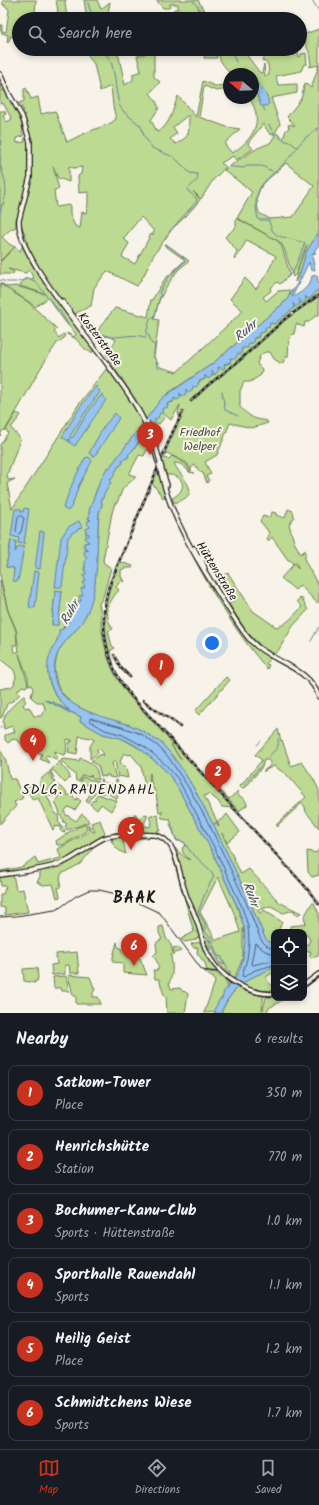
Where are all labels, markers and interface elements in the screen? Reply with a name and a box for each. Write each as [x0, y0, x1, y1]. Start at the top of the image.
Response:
search box [12, 12, 307, 56]
text: Search here [58, 22, 132, 46]
icon: search [26, 23, 48, 45]
north arrow [223, 68, 259, 104]
street label: Kosterstraße [73, 308, 127, 371]
water label: Ruhr [230, 313, 264, 347]
pin: 3 [137, 422, 163, 455]
park label: Friedhof Welper [180, 423, 222, 456]
street label: Hüttenstraße [191, 538, 243, 605]
water label: Ruhr [55, 594, 87, 629]
your location [202, 633, 222, 653]
pin: 1 [148, 653, 174, 686]
pin: 4 [20, 728, 46, 761]
pin: 2 [205, 759, 231, 792]
district label: SDLG. RAUENDAHL [22, 779, 156, 801]
pin: 5 [118, 817, 144, 850]
water label: Ruhr [236, 879, 266, 912]
district label: BAAK [113, 886, 157, 911]
map controls [271, 929, 307, 1001]
button: locate [271, 929, 307, 965]
pin: 6 [121, 933, 147, 966]
button: layers [271, 965, 307, 1001]
text: Nearby [16, 1026, 68, 1053]
text: 6 results [255, 1029, 303, 1050]
text: Satkom-Tower [55, 1071, 151, 1095]
text: 1 [28, 1083, 32, 1104]
text: 350 m [266, 1083, 302, 1104]
text: Place [55, 1095, 83, 1116]
text: Henrichshütte [55, 1135, 149, 1159]
text: 2 [26, 1147, 34, 1168]
text: 770 m [268, 1147, 302, 1168]
text: Station [55, 1159, 94, 1180]
text: Bochumer-Kanu-Club [55, 1199, 197, 1223]
text: 3 [26, 1211, 34, 1232]
text: 1.0 km [267, 1211, 302, 1232]
text: Sports · Hüttenstraße [55, 1223, 175, 1244]
text: Sporthalle Rauendahl [55, 1263, 195, 1287]
text: 4 [26, 1275, 34, 1296]
text: 1.1 km [269, 1275, 302, 1296]
text: Sports [55, 1287, 89, 1308]
text: Heilig Geist [55, 1327, 131, 1351]
text: 5 [27, 1339, 33, 1360]
text: 1.2 km [266, 1339, 302, 1360]
text: Place [55, 1351, 83, 1372]
text: Schmidtchens Wiese [55, 1391, 192, 1415]
text: 6 [26, 1403, 34, 1424]
text: 1.7 km [267, 1403, 302, 1424]
text: Sports [55, 1415, 89, 1436]
tab: Map [38, 1457, 60, 1499]
tab: Directions [135, 1457, 180, 1499]
tab: Saved [255, 1457, 281, 1499]

